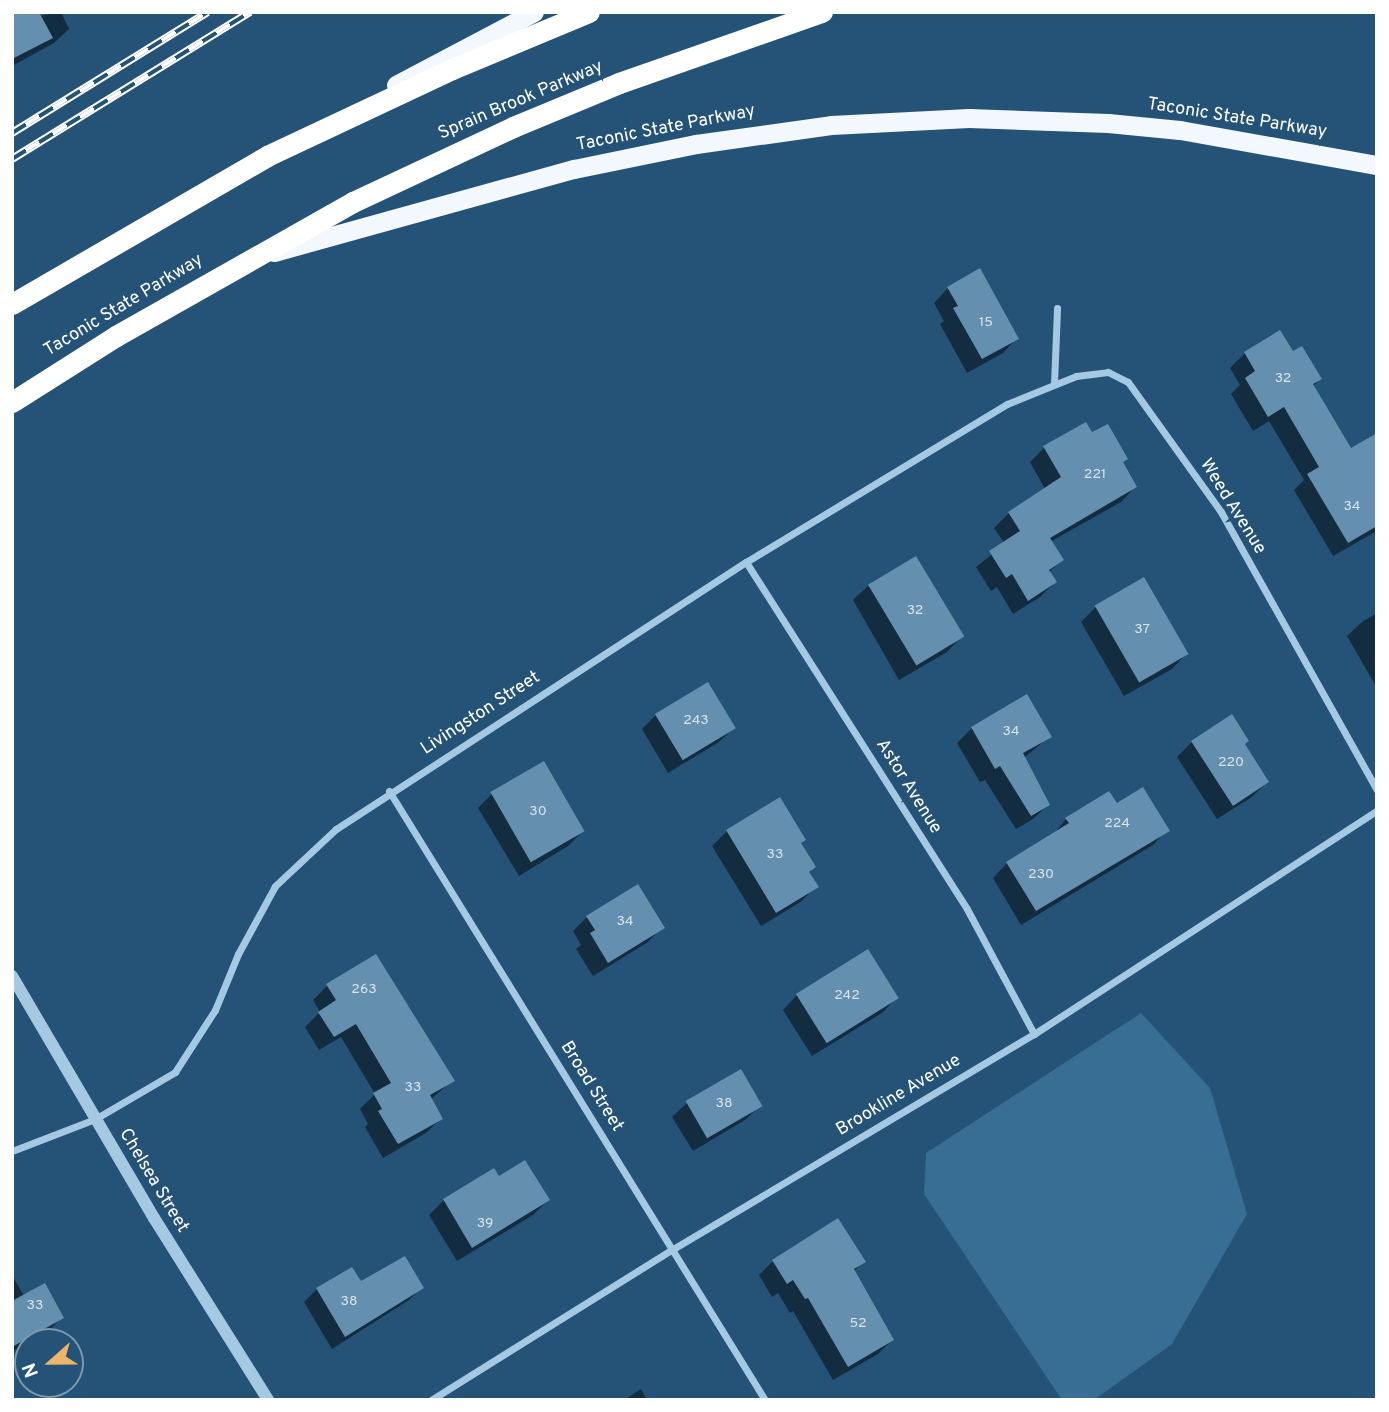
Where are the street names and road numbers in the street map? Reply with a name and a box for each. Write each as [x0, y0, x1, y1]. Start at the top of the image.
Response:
street label: Sprain Brook Parkway [435, 56, 607, 146]
street label: Taconic State Parkway [1146, 94, 1328, 144]
street label: Taconic State Parkway [575, 101, 757, 157]
street label: Taconic State Parkway [41, 250, 207, 362]
street label: Weed Avenue [1194, 455, 1270, 559]
street label: Livingston Street [417, 667, 545, 761]
street label: Astor Avenue [870, 735, 946, 839]
street label: Broad Street [555, 1038, 627, 1136]
street label: Brookline Avenue [833, 1050, 965, 1142]
street label: Chelsea Street [113, 1125, 193, 1237]

